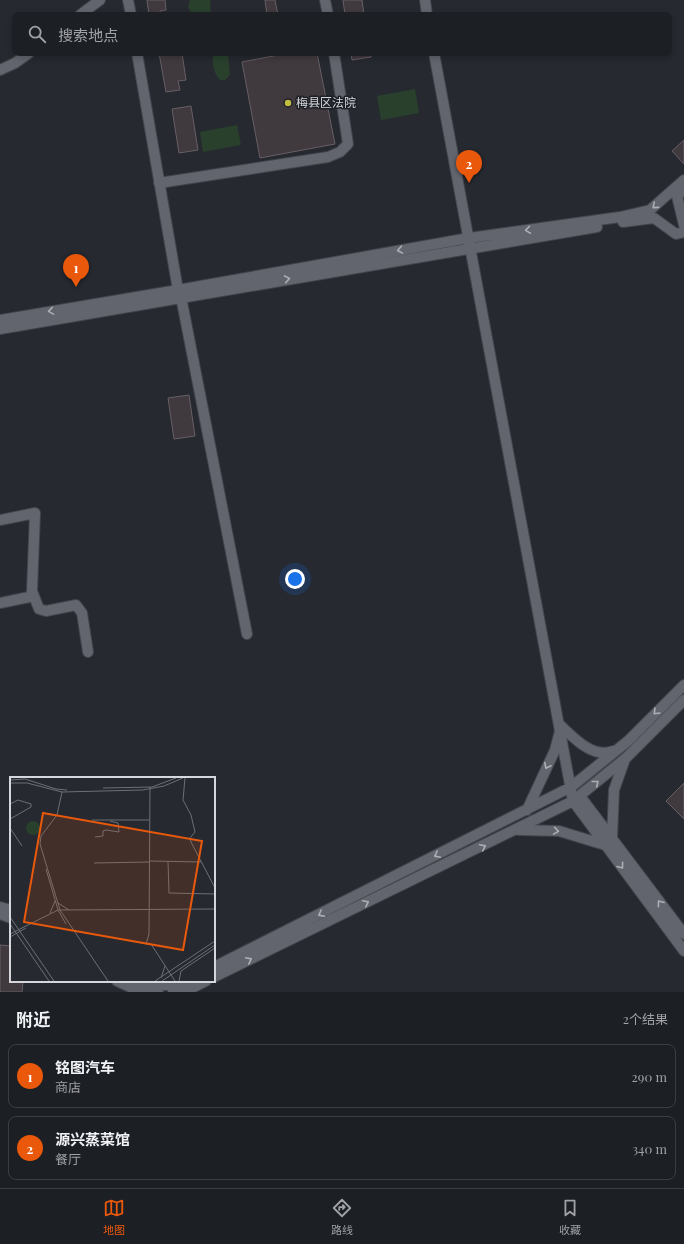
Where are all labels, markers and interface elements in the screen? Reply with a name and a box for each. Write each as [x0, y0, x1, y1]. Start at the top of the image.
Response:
search box [12, 12, 672, 56]
icon: search [26, 23, 48, 45]
text: 搜索地点 [58, 25, 118, 45]
place label: 梅县区法院 [296, 94, 356, 110]
marker: 梅县区法院 [283, 98, 293, 108]
pin: 2 [456, 150, 482, 183]
one-way arrow [652, 202, 660, 209]
one-way arrow [525, 225, 531, 234]
one-way arrow [397, 245, 403, 254]
pin: 1 [63, 254, 89, 287]
one-way arrow [284, 275, 290, 284]
one-way arrow [48, 307, 54, 315]
your location [285, 569, 305, 589]
one-way arrow [653, 707, 661, 715]
one-way arrow [544, 762, 552, 769]
inset map [10, 777, 215, 982]
one-way arrow [591, 780, 598, 787]
one-way arrow [553, 826, 559, 835]
one-way arrow [479, 844, 486, 851]
one-way arrow [434, 851, 441, 858]
one-way arrow [616, 861, 623, 868]
one-way arrow [362, 900, 369, 908]
one-way arrow [658, 901, 665, 908]
one-way arrow [318, 909, 325, 917]
one-way arrow [245, 957, 252, 965]
text: 附近 [16, 1008, 50, 1030]
text: 2个结果 [623, 1010, 668, 1027]
text: 铭图汽车 [55, 1057, 115, 1077]
text: 1 [28, 1068, 32, 1085]
text: 290 m [632, 1068, 667, 1085]
text: 商店 [55, 1078, 81, 1095]
text: 源兴蒸菜馆 [55, 1129, 130, 1149]
text: 2 [27, 1140, 33, 1157]
text: 340 m [632, 1140, 667, 1157]
text: 餐厅 [55, 1150, 81, 1167]
tab: 地图 [103, 1197, 125, 1237]
tab: 路线 [331, 1197, 353, 1237]
tab: 收藏 [559, 1197, 581, 1237]

